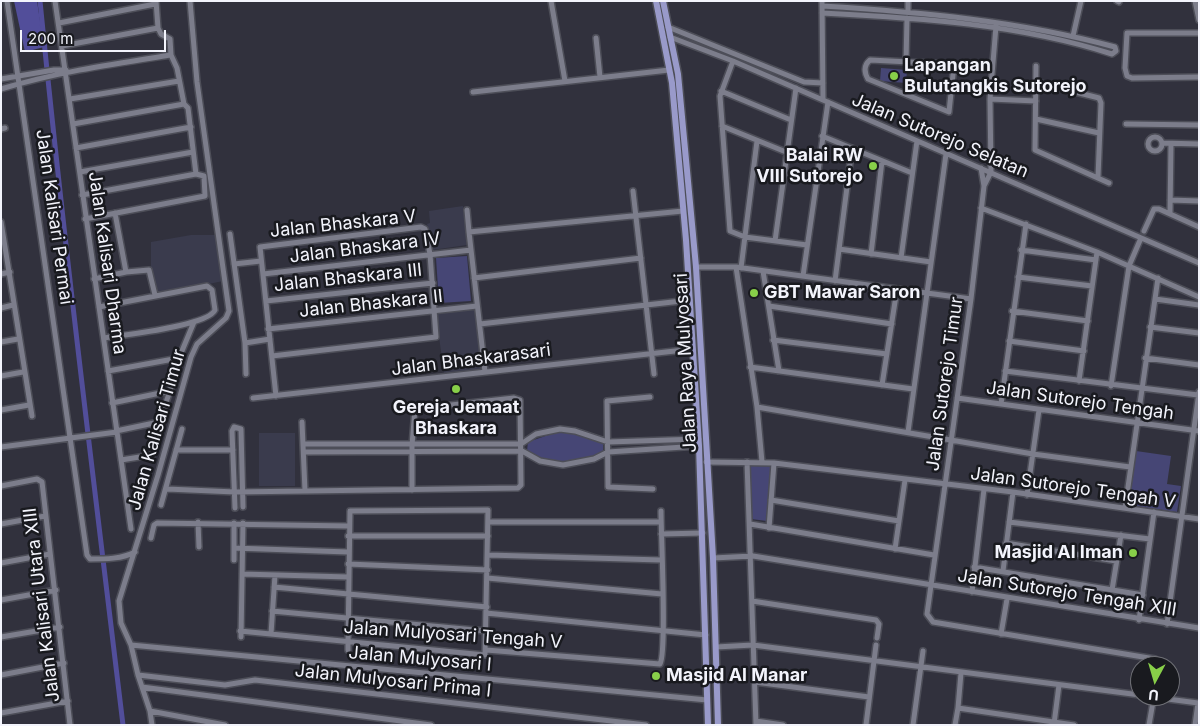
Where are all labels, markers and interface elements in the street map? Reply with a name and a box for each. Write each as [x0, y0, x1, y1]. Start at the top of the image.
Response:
scale bar [22, 20, 169, 52]
text: 200 m [28, 29, 73, 48]
place label: Lapangan Bulutangkis Sutorejo [904, 55, 1087, 98]
marker: Lapangan Bulutangkis Sutorejo [888, 70, 900, 82]
street label: Jalan Sutorejo Selatan [848, 89, 1032, 183]
street label: Jalan Kalisari Permai [31, 128, 77, 306]
place label: Balai RW VIII Sutorejo [756, 145, 863, 188]
marker: Balai RW VIII Sutorejo [867, 160, 879, 172]
street label: Jalan Kalisari Dharma [83, 170, 131, 356]
street label: Jalan Bhaskara V [269, 206, 417, 242]
street label: Jalan Bhaskara IV [288, 228, 442, 268]
street label: Jalan Bhaskara III [273, 259, 423, 297]
street label: Jalan Raya Mulyosari [671, 273, 701, 453]
place label: GBT Mawar Saron [764, 282, 921, 304]
street label: Jalan Bhaskara II [298, 286, 444, 322]
marker: GBT Mawar Saron [748, 287, 760, 299]
street label: Jalan Sutorejo Timur [922, 296, 968, 472]
street label: Jalan Bhaskarasari [390, 340, 552, 380]
street label: Jalan Kalisari Timur [124, 347, 190, 513]
street label: Jalan Sutorejo Tengah [985, 377, 1175, 425]
marker: Gereja Jemaat Bhaskara [450, 383, 462, 395]
place label: Gereja Jemaat Bhaskara [393, 397, 519, 439]
street label: Jalan Sutorejo Tengah V [969, 463, 1177, 513]
street label: Jalan Kalisari Utara XIII [19, 507, 65, 703]
place label: Masjid Al Iman [995, 542, 1123, 564]
marker: Masjid Al Iman [1127, 547, 1139, 559]
street label: Jalan Sutorejo Tengah XIII [956, 565, 1178, 621]
street label: Jalan Mulyosari Tengah V [343, 617, 563, 653]
street label: Jalan Mulyosari I [348, 642, 492, 676]
north arrow [1130, 656, 1180, 706]
street label: Jalan Mulyosari Prima I [294, 660, 492, 702]
place label: Masjid Al Manar [666, 665, 807, 687]
marker: Masjid Al Manar [650, 670, 662, 682]
text: U [1147, 686, 1159, 704]

